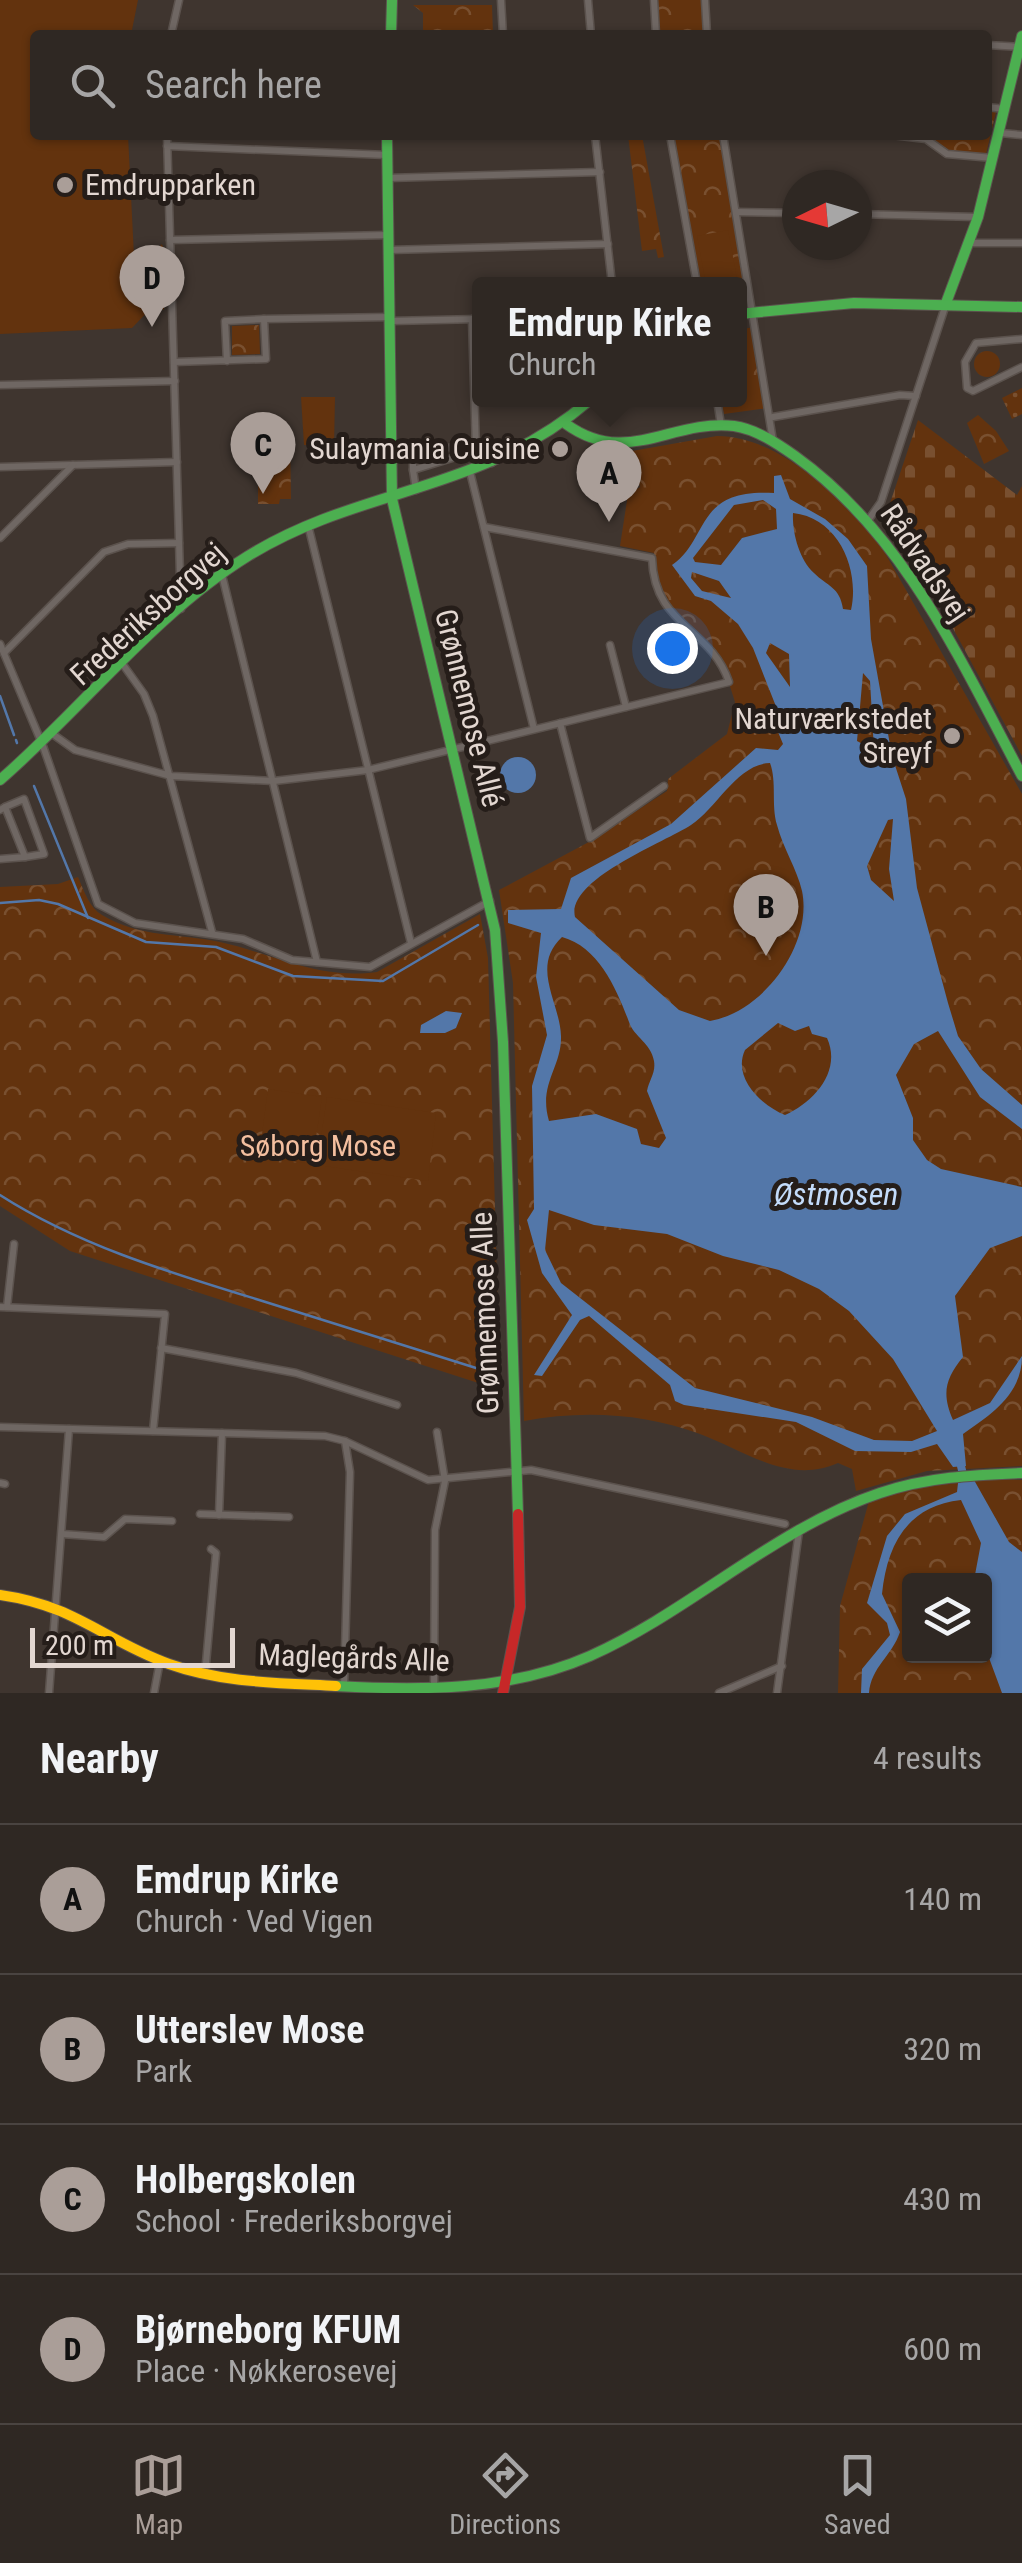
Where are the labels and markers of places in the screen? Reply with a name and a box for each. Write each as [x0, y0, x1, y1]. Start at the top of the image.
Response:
place label: Emdrupparken [85, 167, 256, 202]
marker: Emdrupparken [54, 174, 76, 196]
pin: D [120, 245, 184, 327]
pin: C [230, 412, 296, 494]
place label: Sulaymania Cuisine [309, 431, 540, 466]
marker: Sulaymania Cuisine [549, 438, 571, 460]
pin: A [576, 440, 642, 522]
place label: Naturværkstedet Streyf [734, 701, 932, 770]
marker: Naturværkstedet Streyf [941, 725, 963, 747]
pin: B [734, 874, 798, 956]

